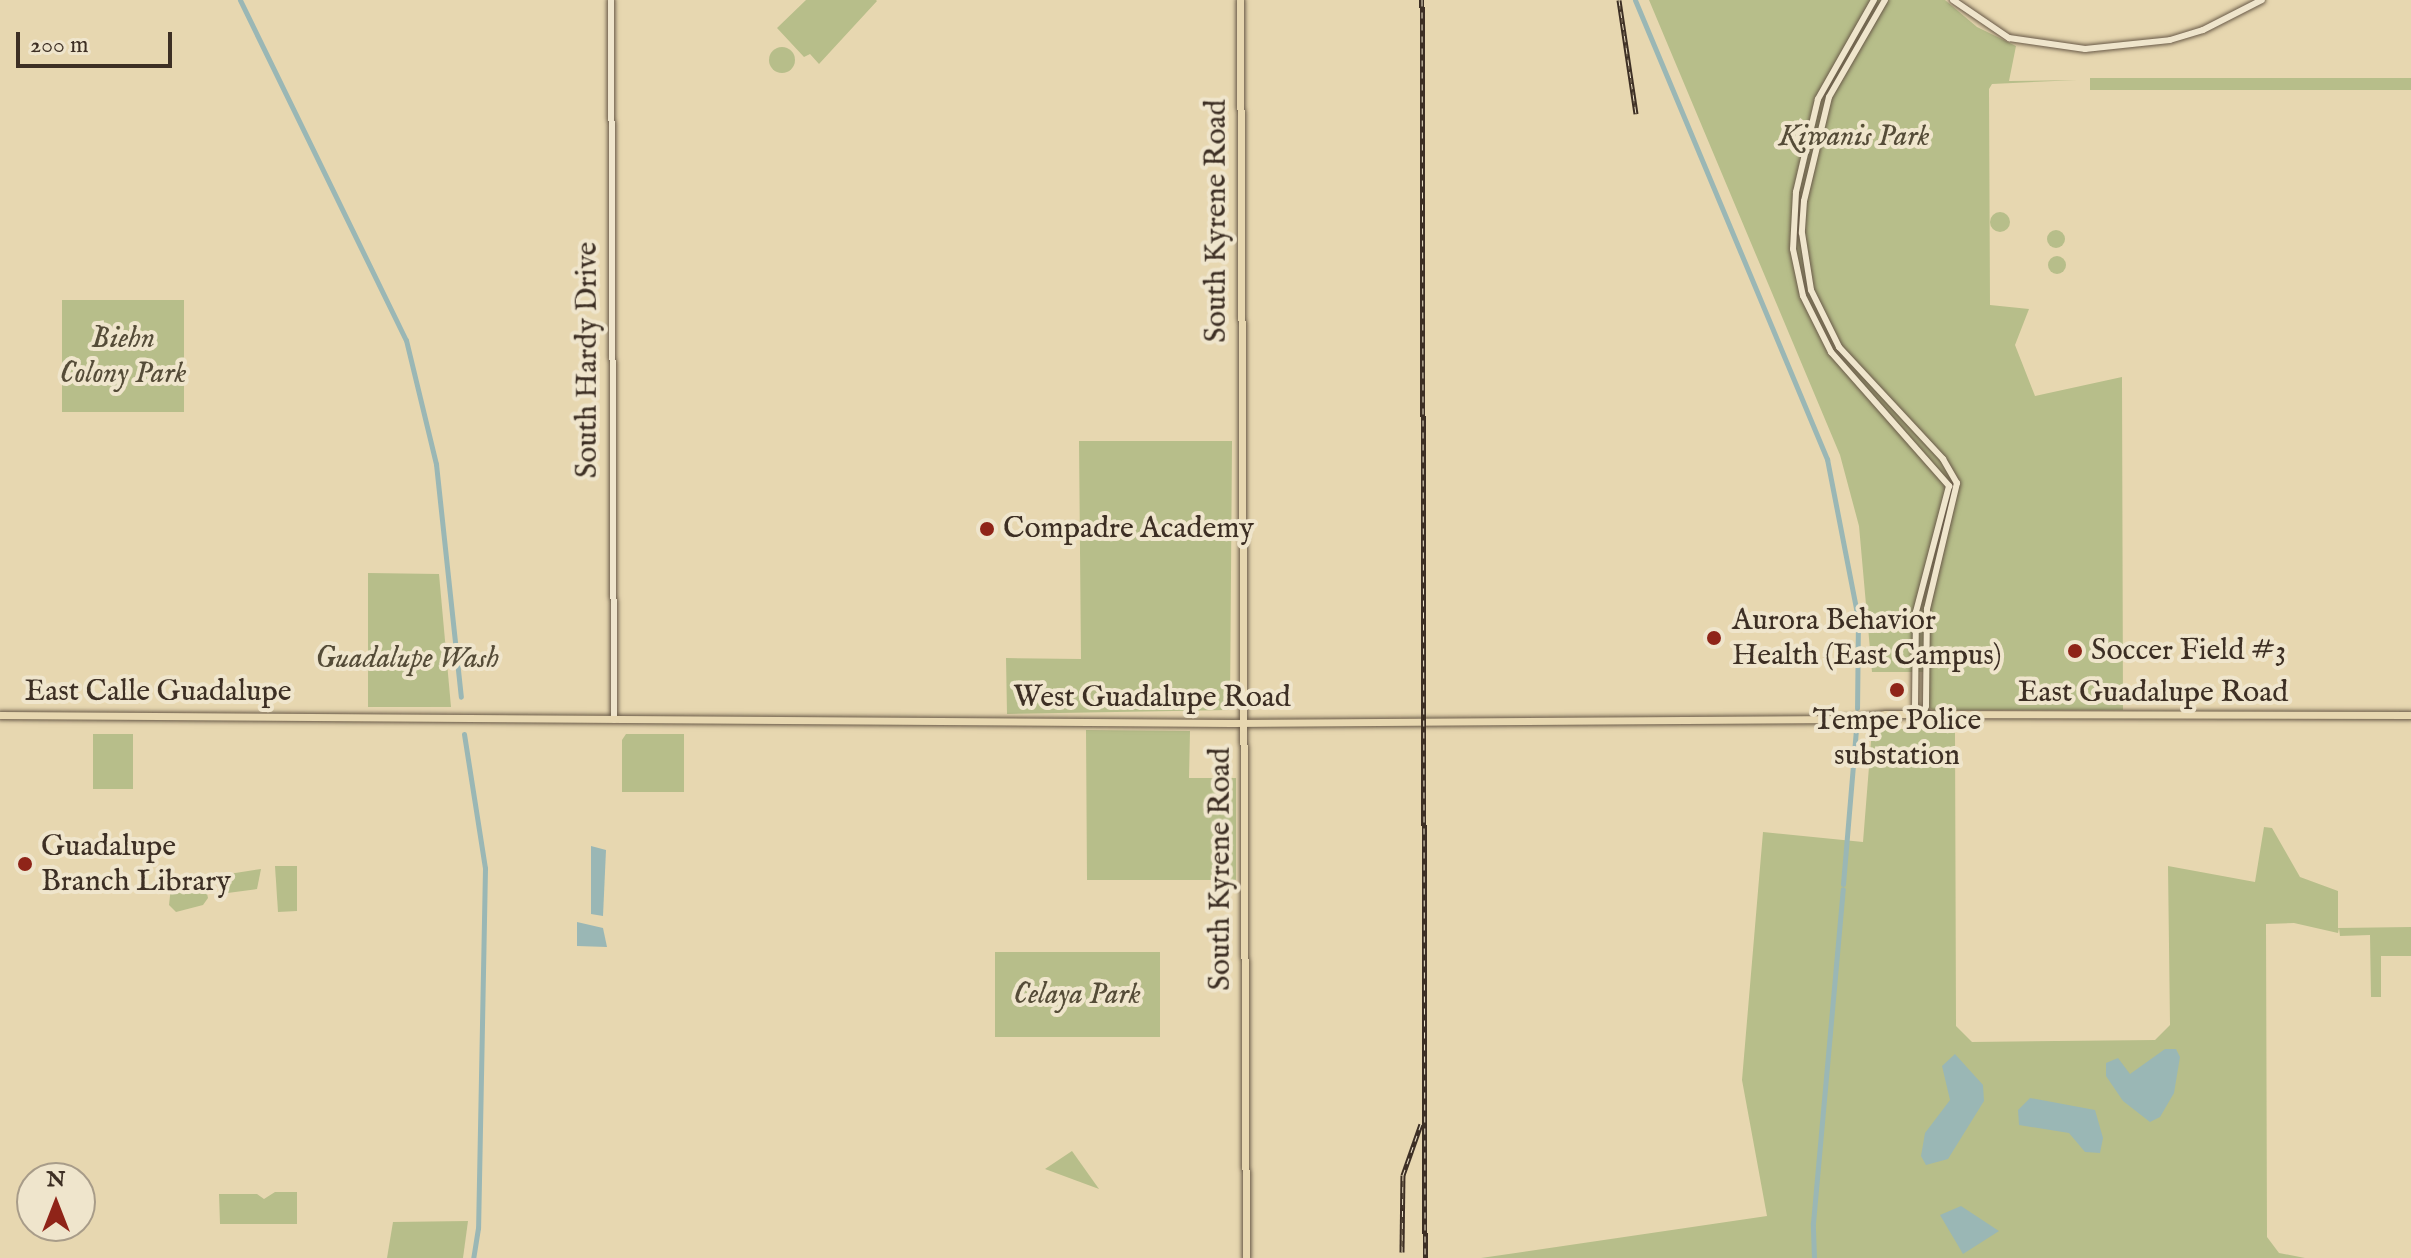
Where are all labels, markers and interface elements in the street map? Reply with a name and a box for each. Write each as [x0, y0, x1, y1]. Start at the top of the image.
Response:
scale bar [20, 16, 176, 66]
text: 200 m [30, 30, 89, 61]
street label: South Kyrene Road [1199, 99, 1235, 343]
park label: Kiwanis Park [1778, 119, 1930, 155]
street label: South Hardy Drive [570, 242, 606, 478]
park label: Biehn Colony Park [59, 321, 187, 392]
place label: Compadre Academy [1003, 511, 1254, 547]
marker: Compadre Academy [978, 520, 996, 538]
place label: Aurora Behavior Health (East Campus) [1732, 603, 2002, 674]
marker: Aurora Behavior Health (East Campus) [1703, 627, 1725, 649]
place label: Soccer Field #3 [2091, 633, 2286, 669]
park label: Guadalupe Wash [315, 641, 499, 677]
marker: Soccer Field #3 [2066, 642, 2084, 660]
street label: East Calle Guadalupe [24, 674, 292, 710]
street label: East Guadalupe Road [2018, 675, 2288, 711]
street label: West Guadalupe Road [1013, 680, 1291, 716]
marker: Tempe Police substation [1888, 681, 1906, 699]
place label: Tempe Police substation [1813, 703, 1981, 774]
street label: South Kyrene Road [1203, 747, 1239, 991]
place label: Guadalupe Branch Library [41, 829, 231, 900]
marker: Guadalupe Branch Library [16, 855, 34, 873]
park label: Celaya Park [1013, 977, 1141, 1013]
north arrow [16, 1162, 96, 1242]
text: N [46, 1166, 66, 1194]

